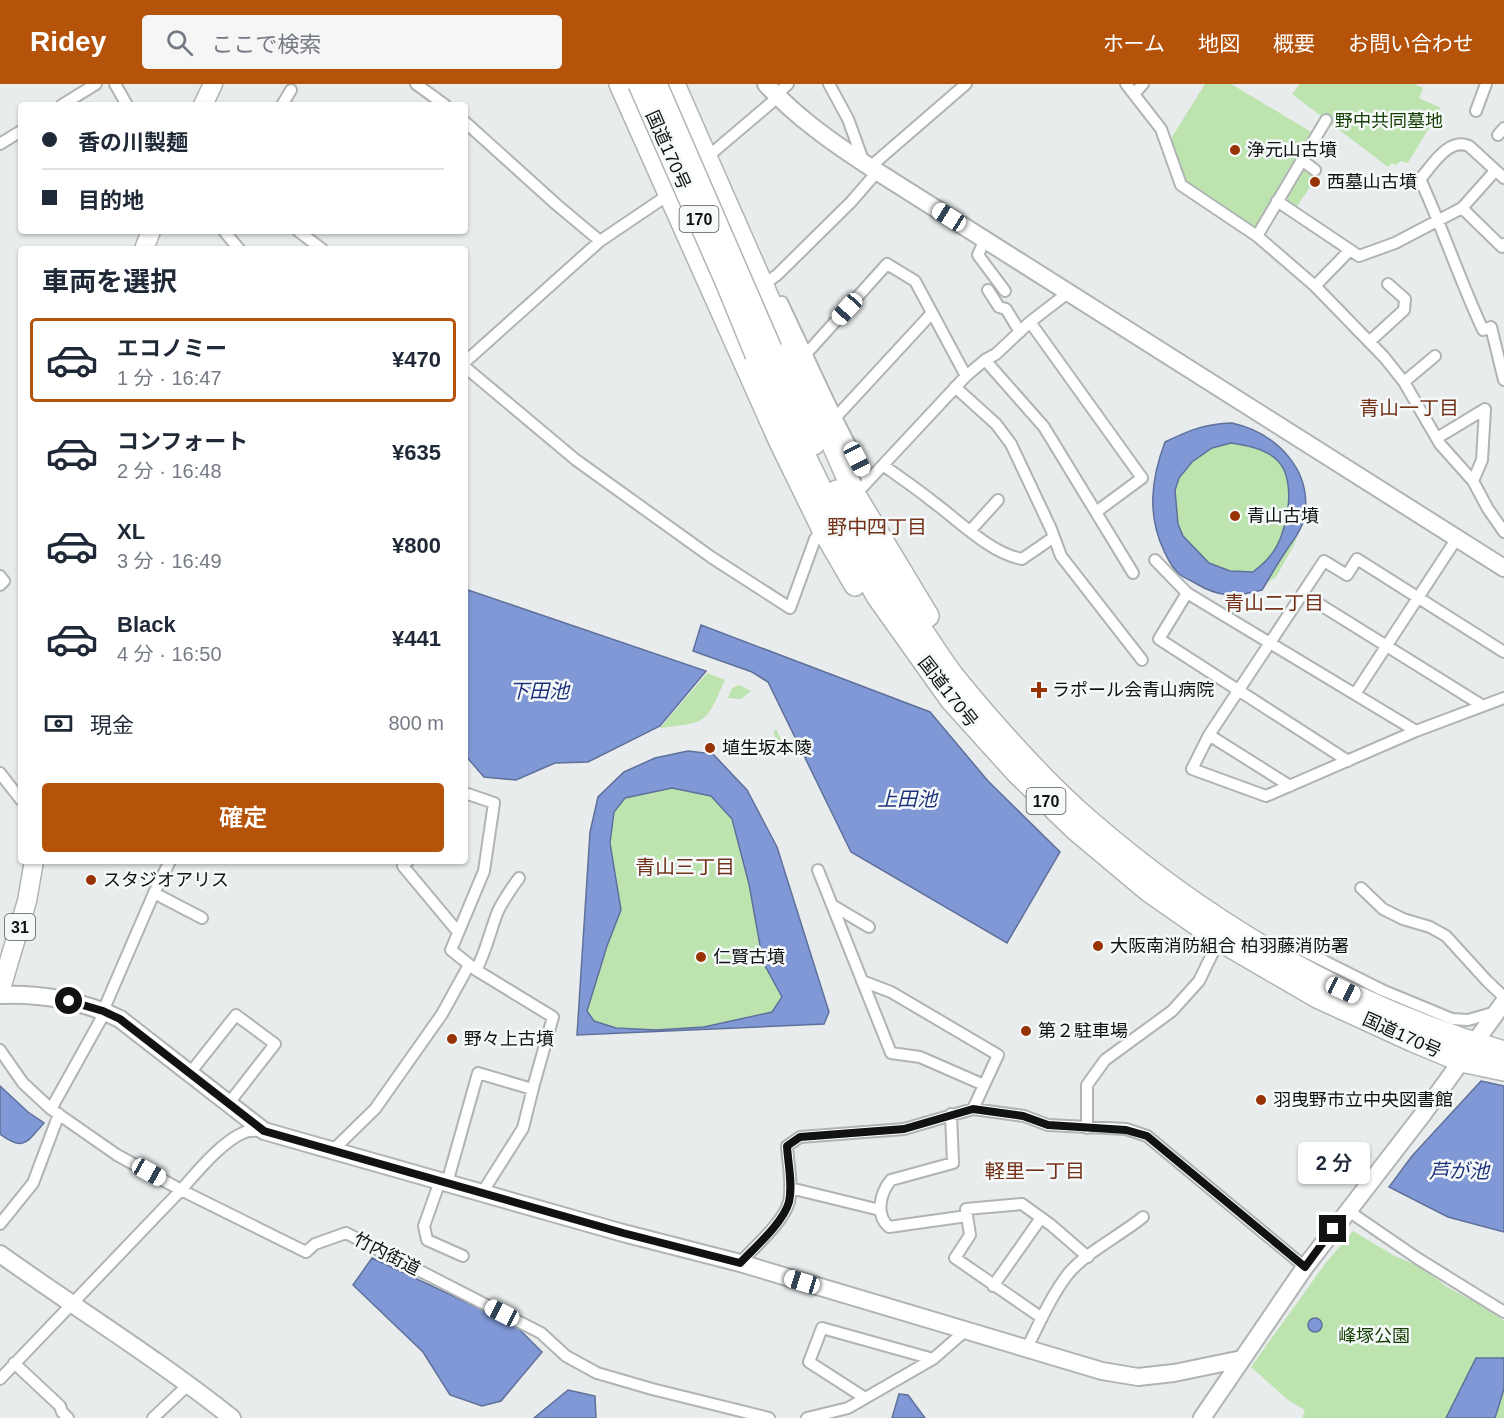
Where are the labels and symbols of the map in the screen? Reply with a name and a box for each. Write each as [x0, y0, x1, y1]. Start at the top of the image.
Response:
street label: 国道170号 [642, 108, 694, 192]
park label: 野中共同墓地 [1335, 111, 1443, 131]
place label: 浄元山古墳 [1247, 140, 1337, 160]
marker: 浄元山古墳 [1228, 143, 1242, 157]
place label: 西墓山古墳 [1327, 172, 1417, 192]
marker: 西墓山古墳 [1308, 175, 1322, 189]
car [929, 200, 969, 234]
road number: 170 [680, 206, 718, 232]
car [828, 290, 866, 328]
district label: 青山一丁目 [1359, 397, 1459, 419]
car [841, 439, 873, 479]
place label: 青山古墳 [1247, 506, 1319, 526]
marker: 青山古墳 [1228, 509, 1242, 523]
district label: 野中四丁目 [827, 516, 927, 538]
district label: 青山二丁目 [1224, 592, 1324, 614]
street label: 国道170号 [914, 653, 982, 731]
water label: 下田池 [509, 680, 571, 702]
place label: ラポール会青山病院 [1052, 680, 1214, 700]
marker: ラポール会青山病院 [1030, 681, 1048, 699]
place label: 埴生坂本陵 [722, 738, 812, 758]
marker: 埴生坂本陵 [703, 741, 717, 755]
water label: 上田池 [877, 788, 939, 810]
road number: 170 [1026, 788, 1066, 814]
district label: 青山三丁目 [635, 856, 735, 878]
place label: スタジオアリス [103, 870, 229, 890]
marker: スタジオアリス [84, 873, 98, 887]
road number: 31 [5, 914, 35, 940]
place label: 大阪南消防組合 柏羽藤消防署 [1110, 936, 1349, 956]
marker: 大阪南消防組合 柏羽藤消防署 [1091, 939, 1105, 953]
place label: 仁賢古墳 [713, 947, 785, 967]
marker: 仁賢古墳 [694, 950, 708, 964]
car [1323, 974, 1363, 1006]
route start [55, 987, 82, 1014]
street label: 国道170号 [1360, 1009, 1444, 1061]
place label: 第２駐車場 [1038, 1021, 1128, 1041]
marker: 第２駐車場 [1019, 1024, 1033, 1038]
place label: 野々上古墳 [464, 1029, 554, 1049]
marker: 野々上古墳 [445, 1032, 459, 1046]
place label: 羽曳野市立中央図書館 [1273, 1090, 1453, 1110]
marker: 羽曳野市立中央図書館 [1254, 1093, 1268, 1107]
callout: 2 分 [1297, 1142, 1369, 1184]
car [129, 1155, 169, 1189]
district label: 軽里一丁目 [985, 1160, 1085, 1182]
water label: 芦が池 [1429, 1160, 1491, 1182]
route end [1319, 1215, 1346, 1242]
street label: 竹内街道 [350, 1229, 424, 1279]
car [782, 1268, 822, 1296]
car [482, 1297, 522, 1329]
park label: 峰塚公園 [1338, 1326, 1410, 1346]

